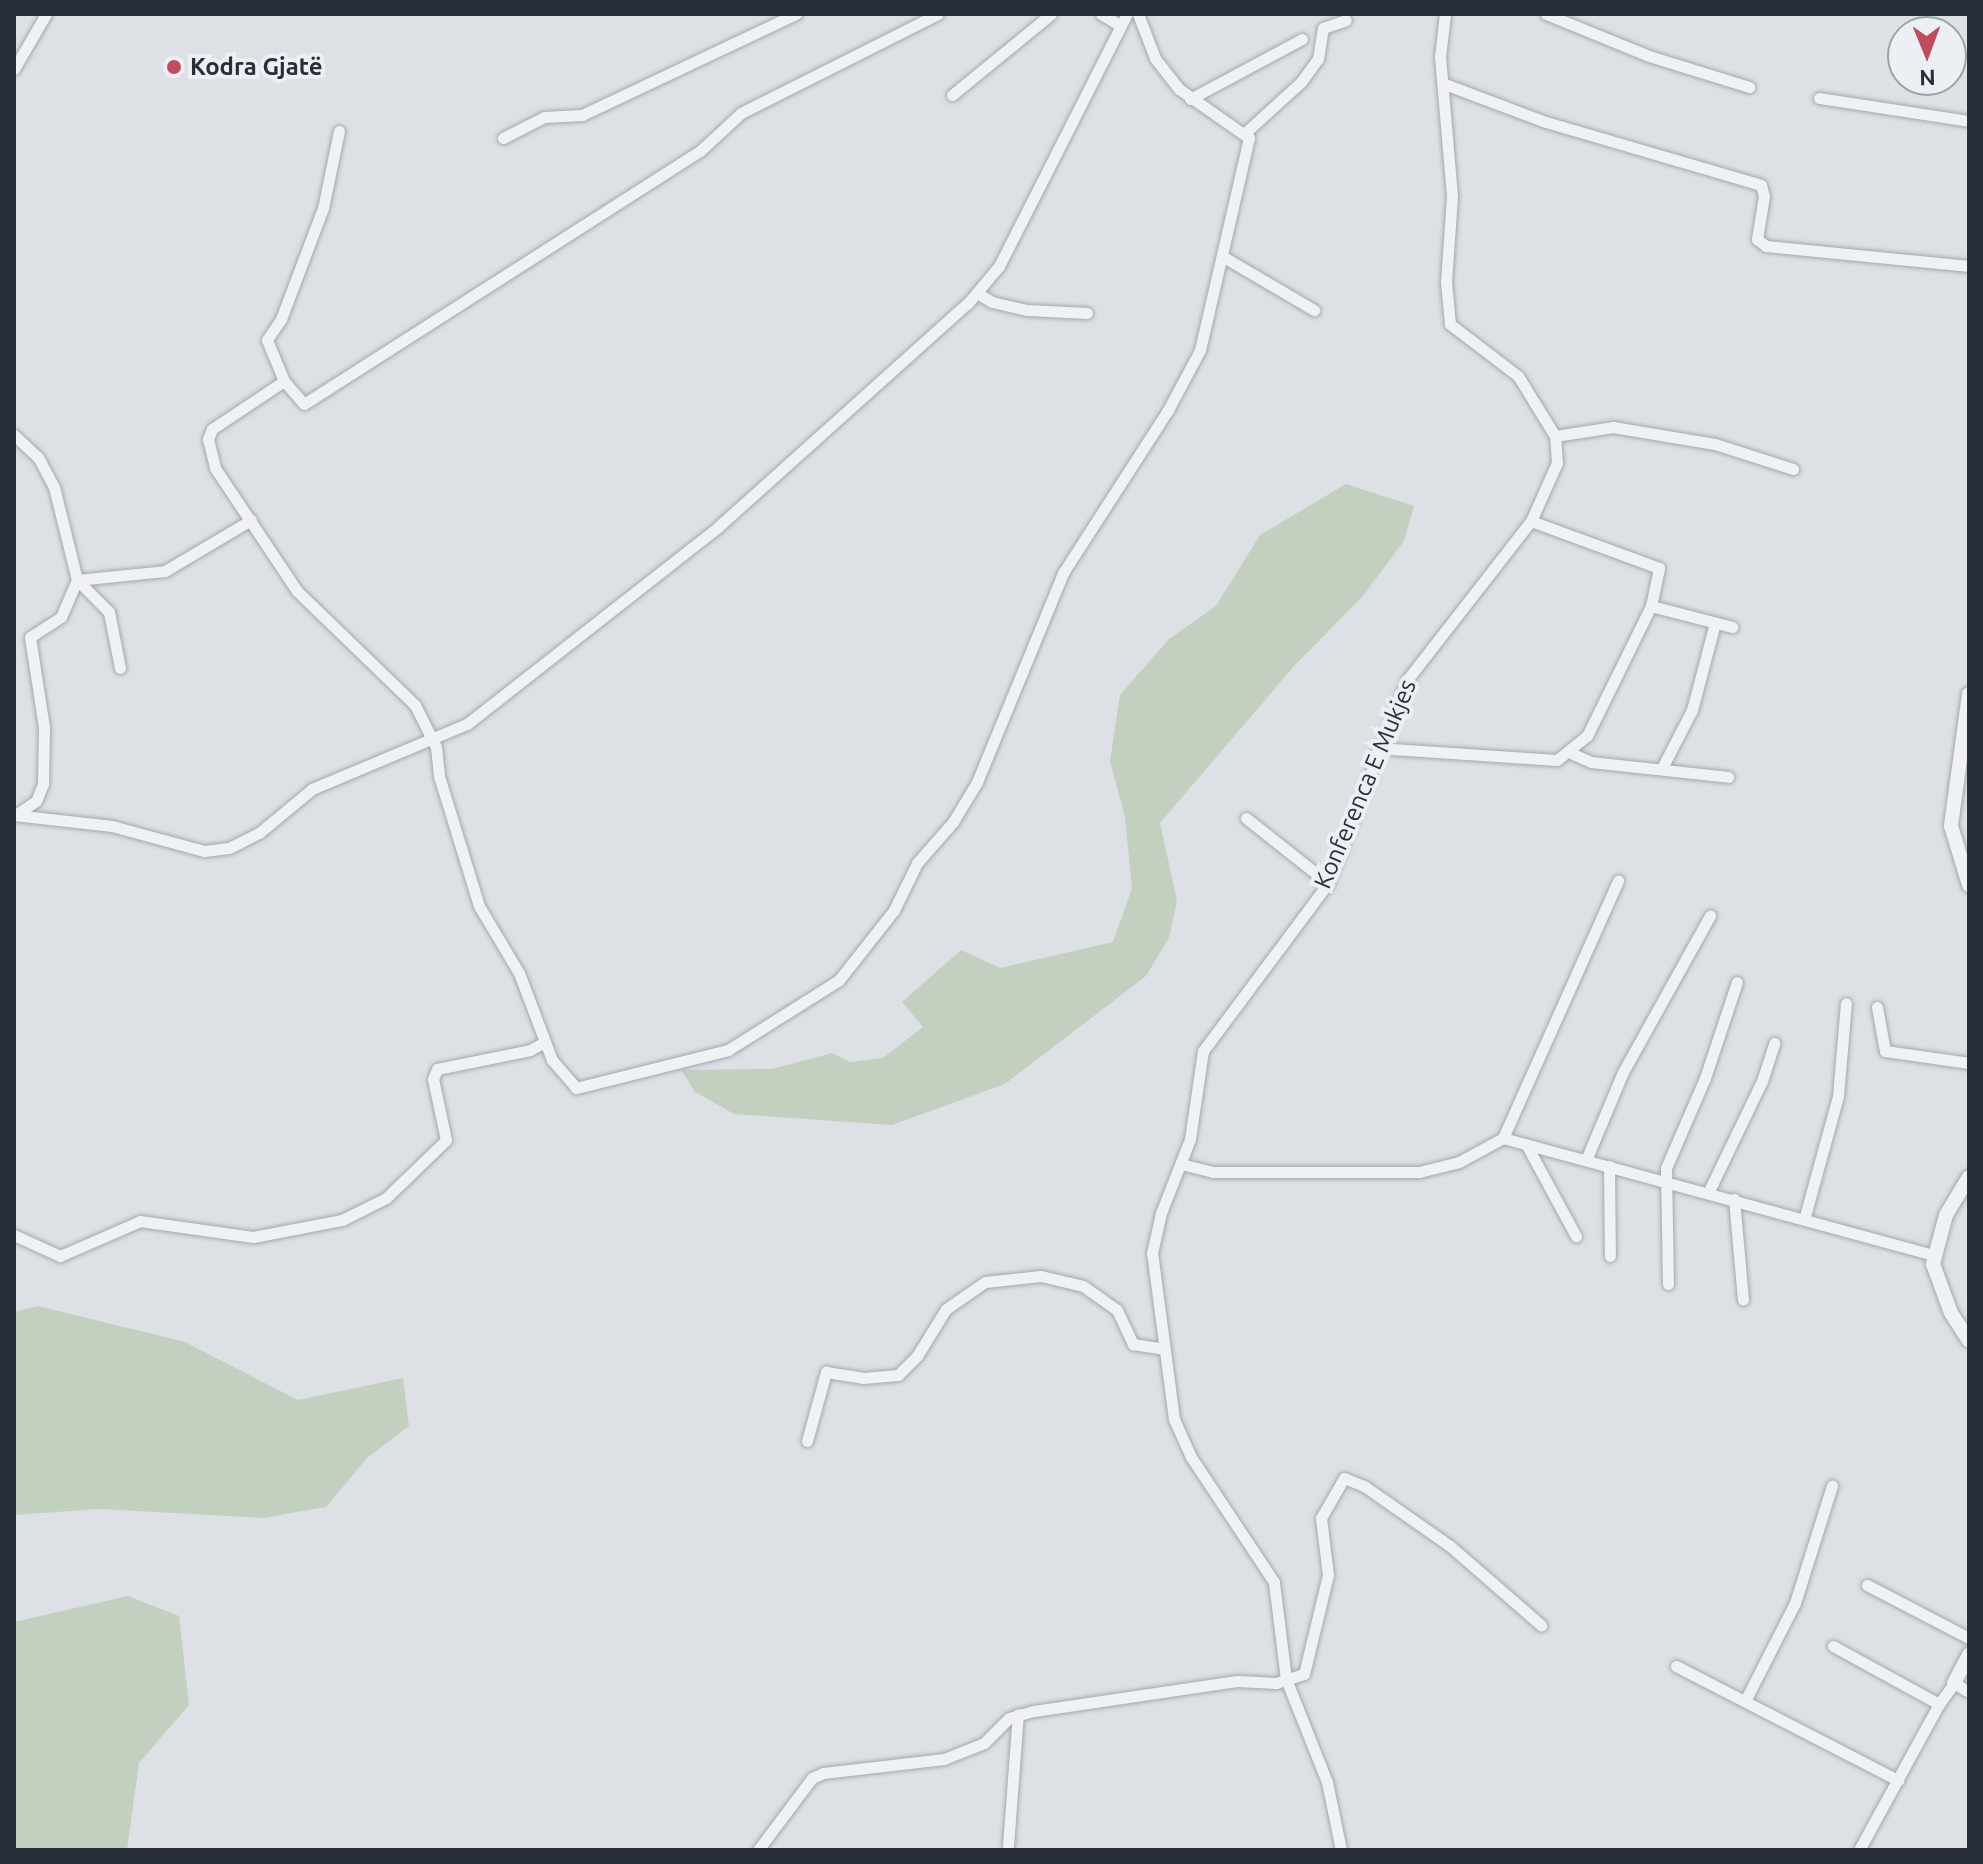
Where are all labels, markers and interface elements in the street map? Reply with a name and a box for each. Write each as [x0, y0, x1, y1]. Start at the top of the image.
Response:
north arrow [1887, 16, 1967, 96]
place label: Kodra Gjatë [190, 53, 322, 81]
marker: Kodra Gjatë [165, 58, 183, 76]
text: N [1919, 66, 1936, 91]
street label: Konferenca E Mukjes [1308, 675, 1422, 893]

